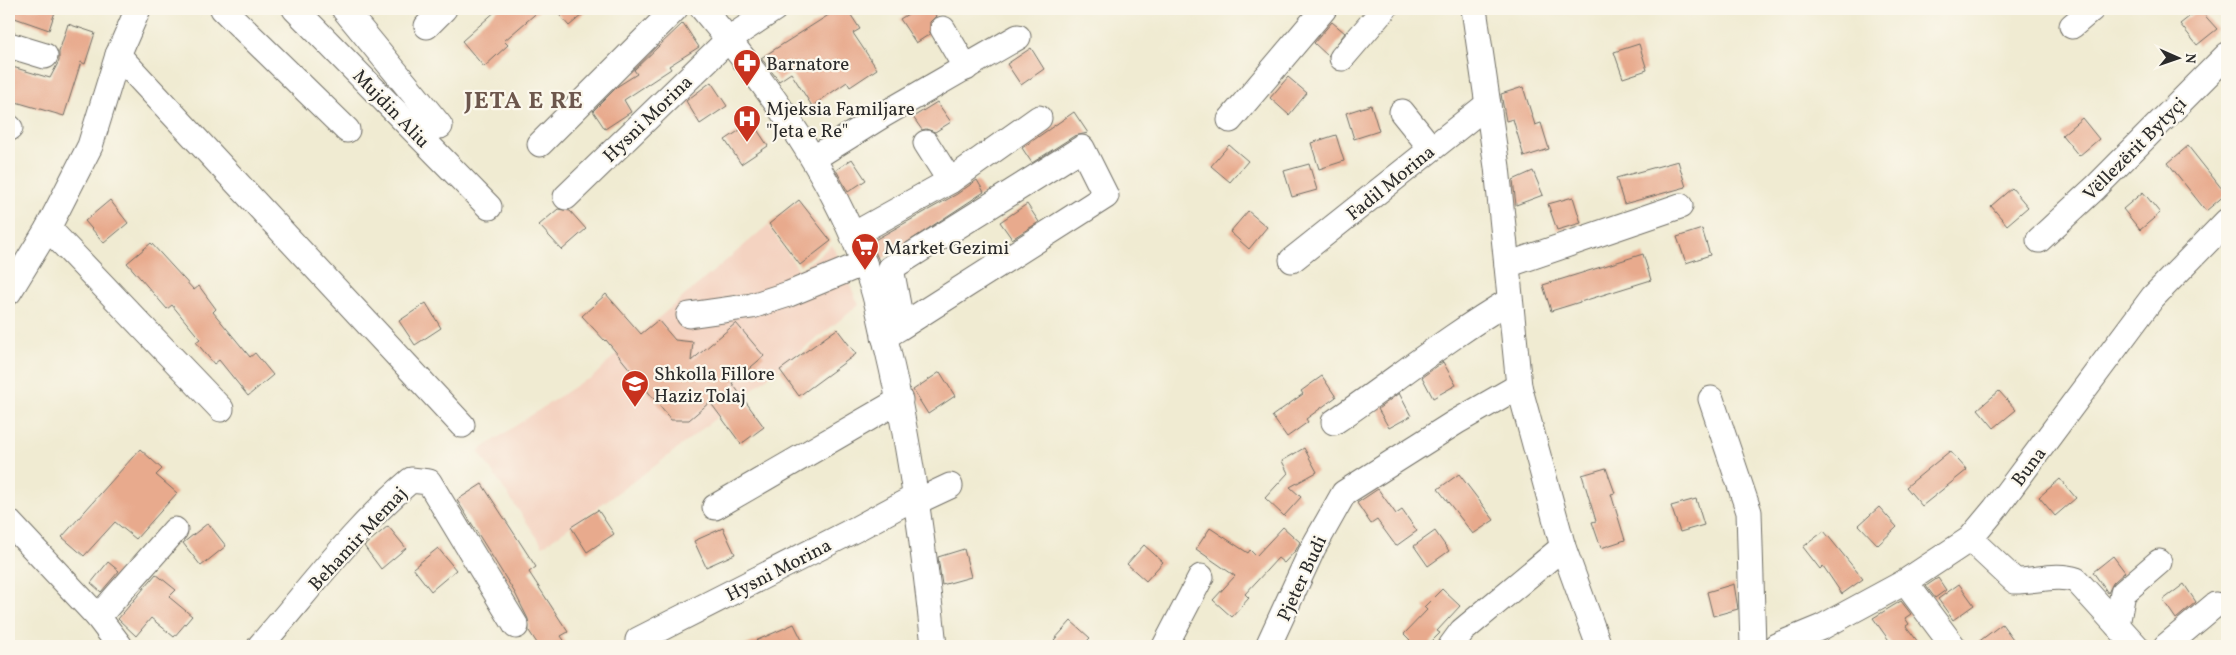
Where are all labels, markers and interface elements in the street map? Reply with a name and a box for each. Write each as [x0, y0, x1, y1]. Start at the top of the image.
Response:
north arrow [2154, 32, 2204, 82]
pharmacy icon: Barnatore [732, 48, 762, 87]
place label: Barnatore [766, 52, 849, 78]
text: N [2180, 53, 2199, 64]
street label: Mujdin Aliu [346, 64, 435, 155]
street label: Hysni Morina [598, 70, 699, 169]
district label: JETA E RE [463, 85, 584, 119]
street label: Vëllezërit Bytyçi [2078, 92, 2193, 207]
place label: Mjeksia Familjare "Jeta e Re" [766, 97, 915, 145]
hospital icon: Mjeksia Familjare "Jeta e Re" [732, 104, 762, 143]
street label: Fadil Morina [1342, 140, 1441, 227]
supermarket icon: Market Gezimi [850, 232, 880, 271]
place label: Market Gezimi [884, 236, 1010, 262]
place label: Shkolla Fillore Haziz Tolaj [654, 362, 775, 410]
school or university icon: Shkolla Fillore Haziz Tolaj [620, 369, 650, 408]
street label: Buna [2006, 442, 2053, 492]
street label: Behamir Memaj [303, 482, 414, 597]
street label: Pjeter Budi [1272, 532, 1334, 626]
street label: Hysni Morina [722, 533, 836, 609]

